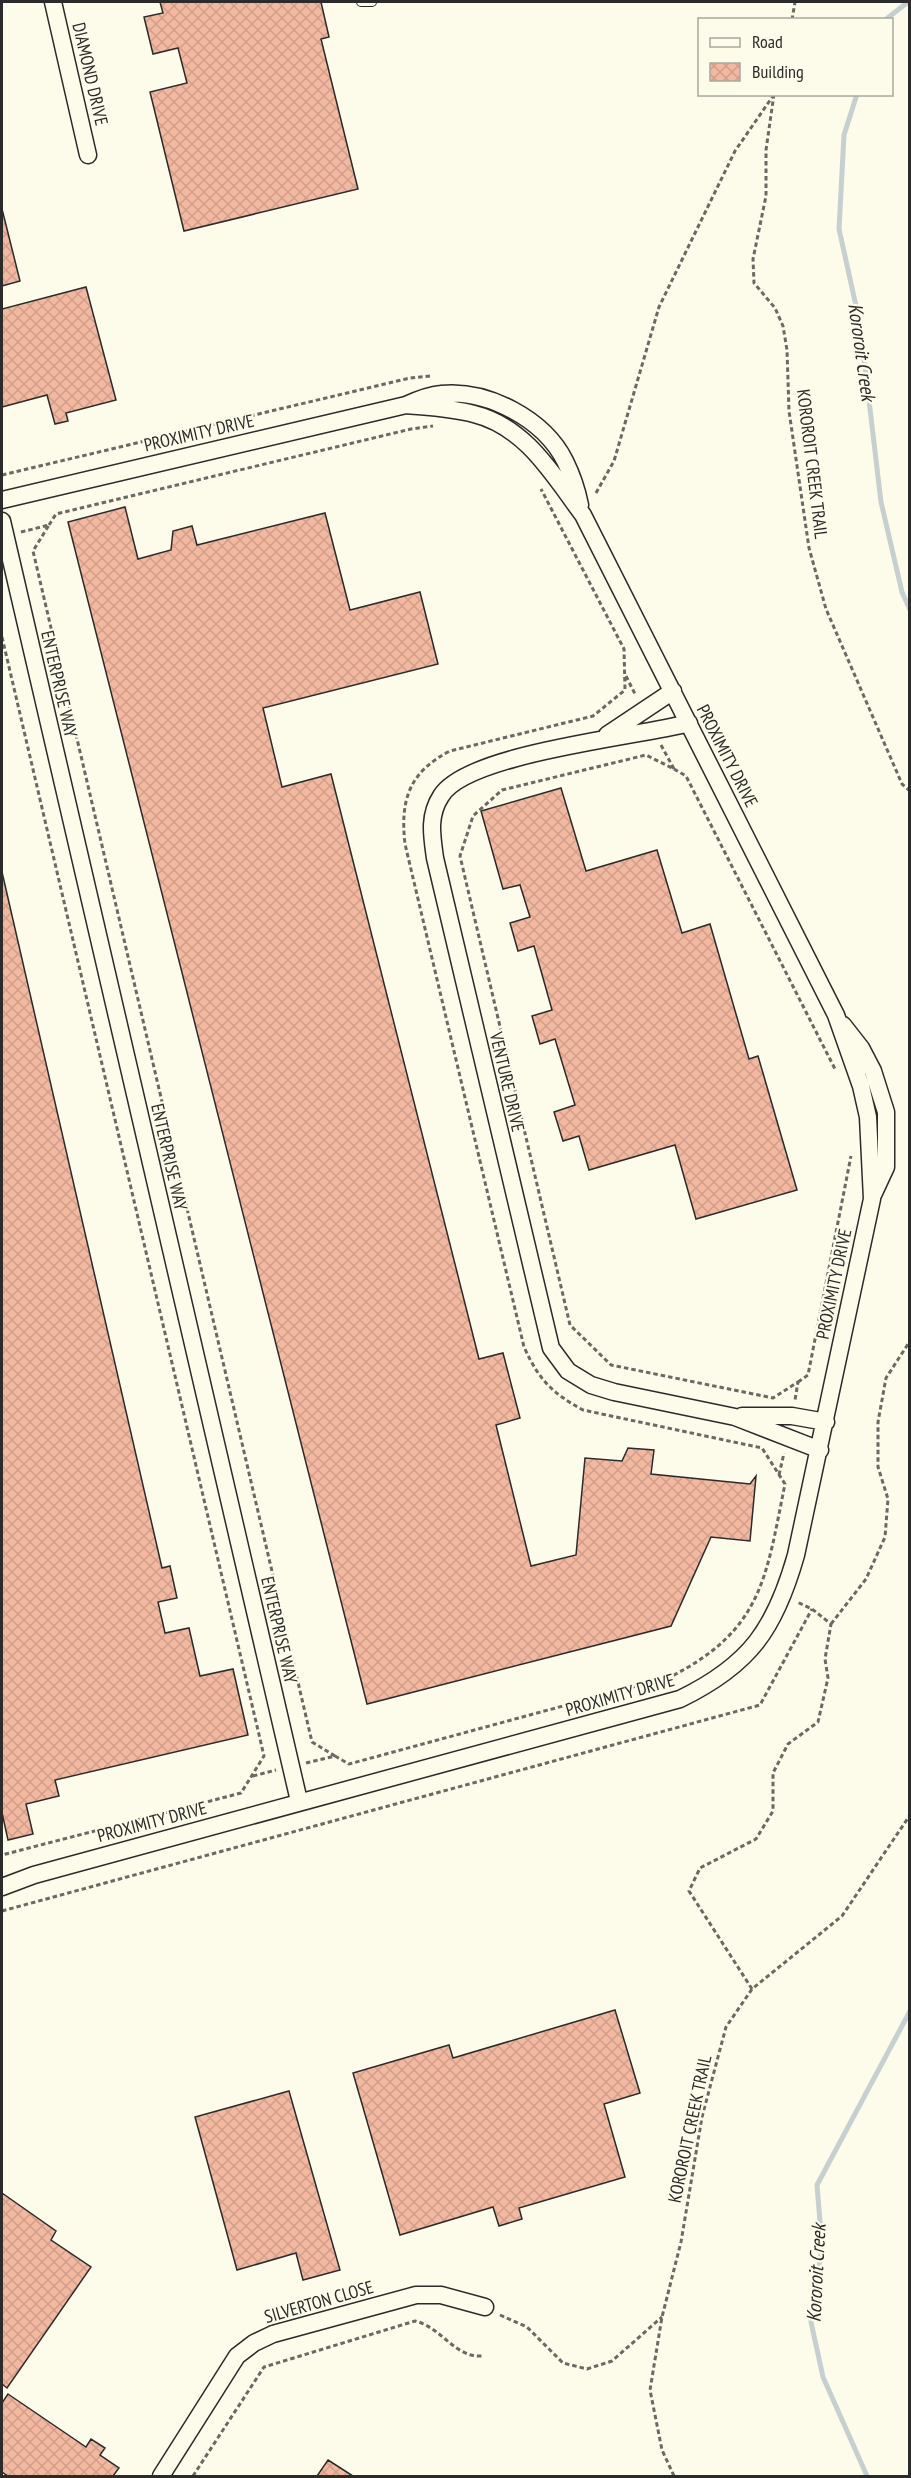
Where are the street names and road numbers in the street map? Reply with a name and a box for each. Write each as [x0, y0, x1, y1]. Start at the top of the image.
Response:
street label: DIAMOND DRIVE [67, 20, 113, 128]
street label: KOROROIT CREEK TRAIL [792, 388, 833, 541]
street label: PROXIMITY DRIVE [142, 409, 256, 456]
street label: ENTERPRISE WAY [36, 628, 83, 740]
street label: PROXIMITY DRIVE [692, 701, 763, 811]
street label: VENTURE DRIVE [485, 1029, 530, 1134]
street label: ENTERPRISE WAY [146, 1101, 193, 1213]
street label: PROXIMITY DRIVE [811, 1227, 856, 1341]
street label: ENTERPRISE WAY [256, 1574, 303, 1686]
street label: PROXIMITY DRIVE [563, 1668, 677, 1721]
street label: PROXIMITY DRIVE [95, 1796, 209, 1847]
street label: KOROROIT CREEK TRAIL [663, 2052, 717, 2205]
street label: SILVERTON CLOSE [262, 2275, 376, 2328]

